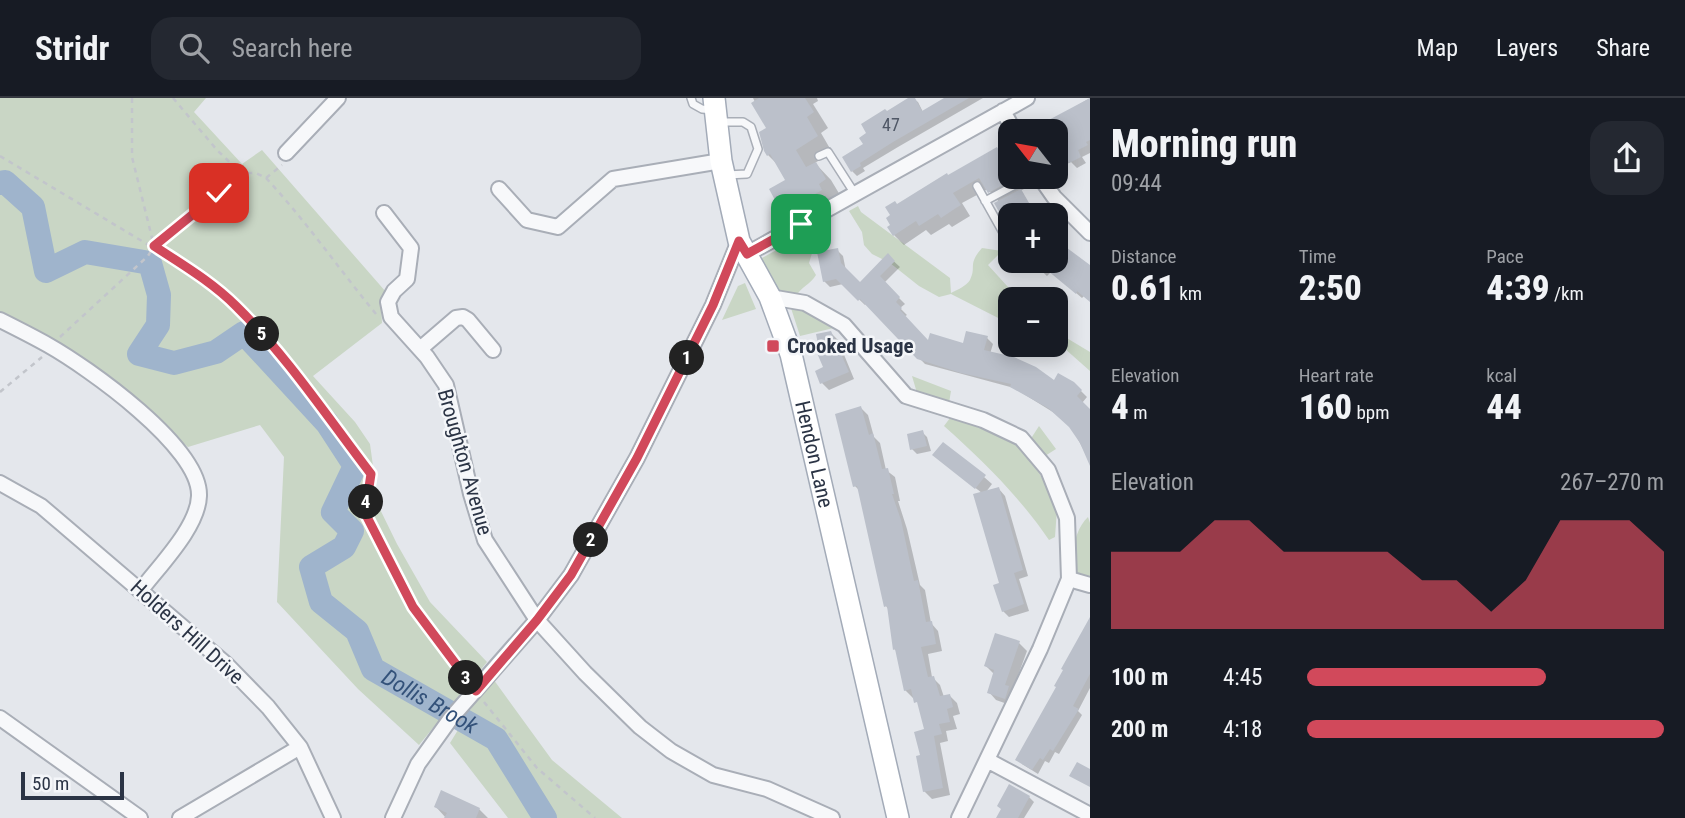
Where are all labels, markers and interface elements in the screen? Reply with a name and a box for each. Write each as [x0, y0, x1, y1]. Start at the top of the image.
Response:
search box [151, 17, 641, 80]
text: Stridr [35, 29, 109, 68]
icon: search [175, 29, 213, 67]
text: Search here [231, 33, 352, 63]
text: Map [1417, 34, 1458, 62]
text: Layers [1496, 34, 1558, 62]
text: Share [1596, 34, 1650, 62]
house number: 47 [882, 114, 900, 135]
north arrow [998, 119, 1068, 189]
map controls [998, 119, 1068, 357]
button: share [1590, 121, 1664, 195]
text: Morning run [1111, 122, 1297, 166]
pin [189, 163, 249, 223]
text: 09:44 [1111, 170, 1162, 197]
icon: check [200, 174, 238, 212]
pin [771, 194, 831, 254]
button: + [998, 203, 1068, 273]
icon: arrive [782, 205, 820, 243]
text: Distance [1111, 245, 1176, 268]
text: Time [1299, 245, 1336, 268]
text: Pace [1486, 245, 1524, 268]
text: 0.61 [1111, 268, 1175, 309]
text: 2:50 [1299, 268, 1362, 309]
text: 4:39 [1486, 268, 1550, 309]
text: km [1175, 282, 1202, 305]
text: /km [1550, 282, 1584, 305]
button: − [998, 287, 1068, 357]
pin: 5 [244, 316, 280, 352]
text: 5 [257, 322, 266, 345]
place label: Crooked Usage [787, 334, 914, 358]
marker: Crooked Usage [765, 338, 781, 354]
pin: 1 [670, 341, 704, 376]
text: 1 [682, 346, 691, 369]
text: Elevation [1111, 364, 1179, 387]
text: Heart rate [1299, 364, 1374, 387]
text: kcal [1486, 364, 1517, 387]
street label: Broughton Avenue [433, 386, 497, 538]
text: 4 [1111, 387, 1129, 428]
text: 160 [1299, 387, 1352, 428]
text: 44 [1486, 387, 1522, 428]
street label: Hendon Lane [790, 398, 838, 510]
text: m [1129, 401, 1147, 424]
text: bpm [1352, 401, 1389, 424]
text: Elevation [1111, 469, 1194, 496]
text: 267–270 m [1560, 469, 1664, 496]
pin: 4 [348, 484, 384, 520]
text: 4 [361, 490, 370, 513]
pin: 2 [574, 522, 608, 558]
text: 2 [586, 528, 595, 551]
street label: Holders Hill Drive [126, 575, 249, 689]
pin: 3 [448, 660, 484, 696]
water label: Dollis Brook [377, 663, 483, 740]
text: 100 m [1111, 664, 1168, 691]
text: 4:45 [1223, 664, 1262, 691]
text: 3 [461, 666, 470, 689]
text: 200 m [1111, 716, 1168, 743]
text: 4:18 [1223, 716, 1262, 743]
scale bar [21, 769, 124, 801]
text: 50 m [32, 772, 69, 795]

